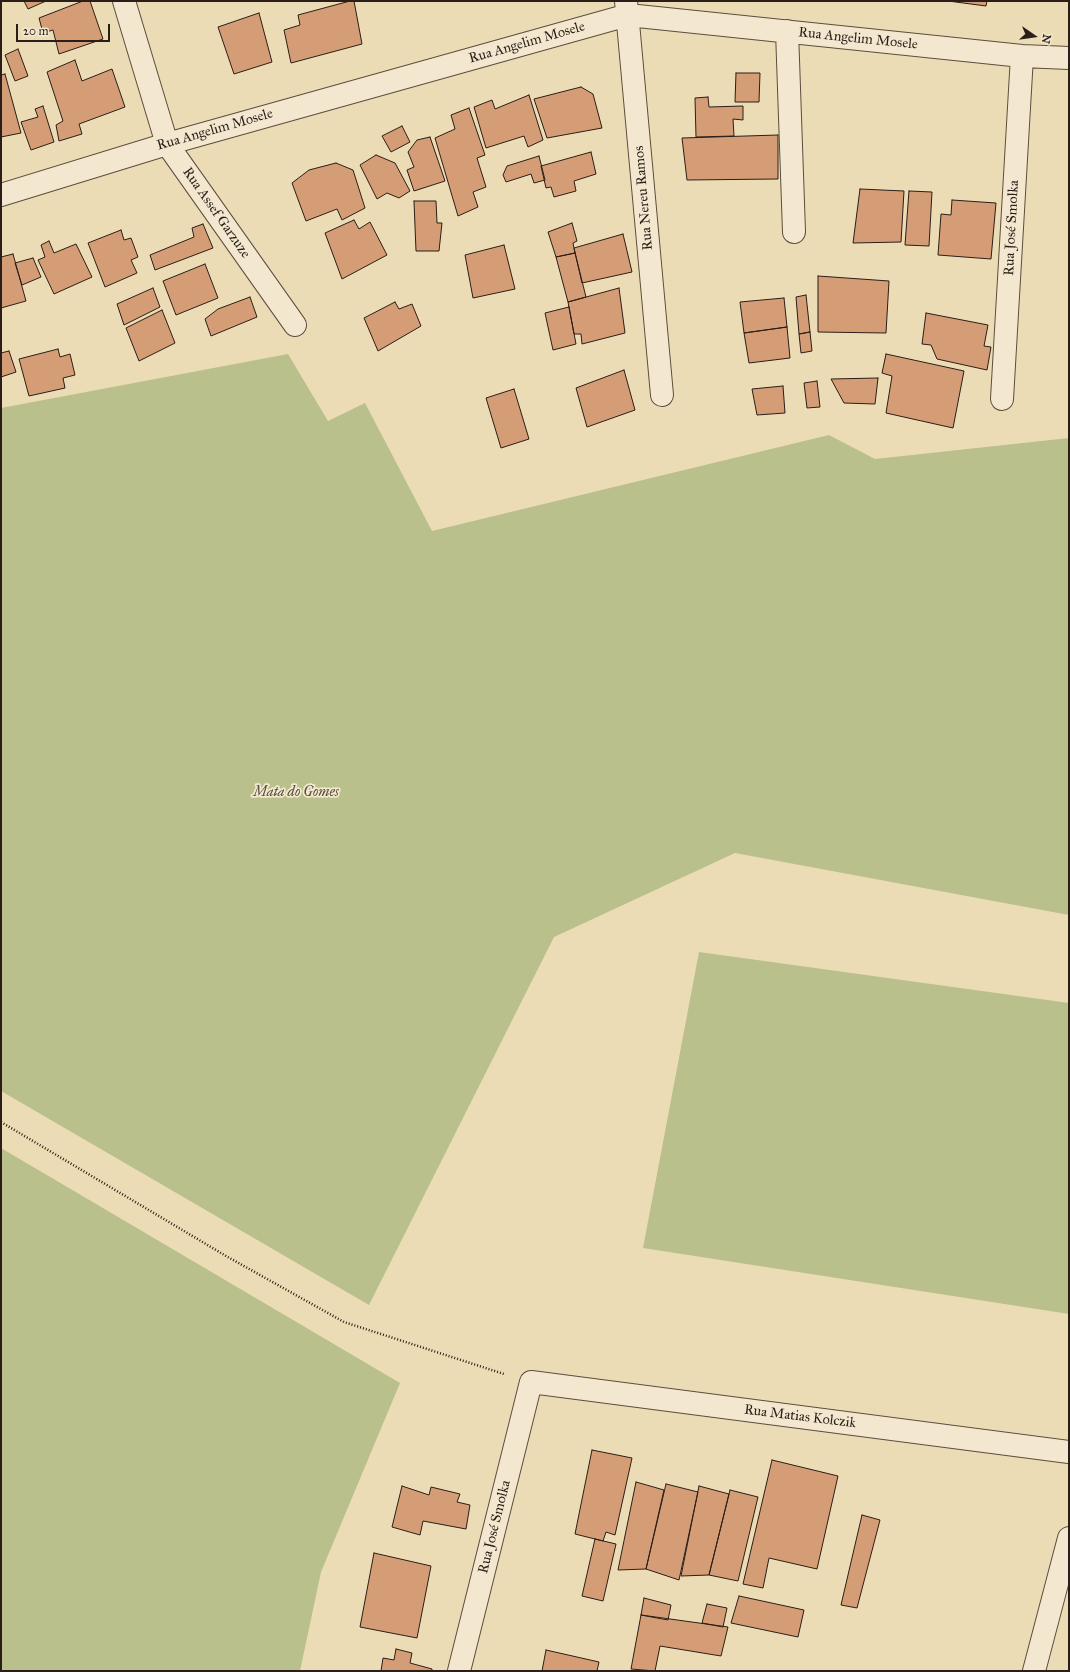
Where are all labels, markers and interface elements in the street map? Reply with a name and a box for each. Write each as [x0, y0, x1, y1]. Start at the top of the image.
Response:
scale bar [18, 16, 112, 42]
north arrow [1014, 16, 1054, 56]
street label: Rua Angelim Mosele [467, 18, 587, 68]
text: 20 m [23, 24, 49, 38]
street label: Rua Angelim Mosele [798, 24, 918, 54]
text: N [1039, 33, 1054, 45]
street label: Rua Angelim Mosele [155, 105, 275, 155]
street label: Rua Nereu Ramos [631, 145, 657, 251]
street label: Rua Assef Garzuze [178, 164, 254, 262]
street label: Rua José Smolka [1001, 180, 1023, 276]
park label: Mata do Gomes [253, 785, 339, 801]
street label: Rua Matias Kolczik [743, 1402, 857, 1432]
street label: Rua José Smolka [475, 1479, 515, 1575]

